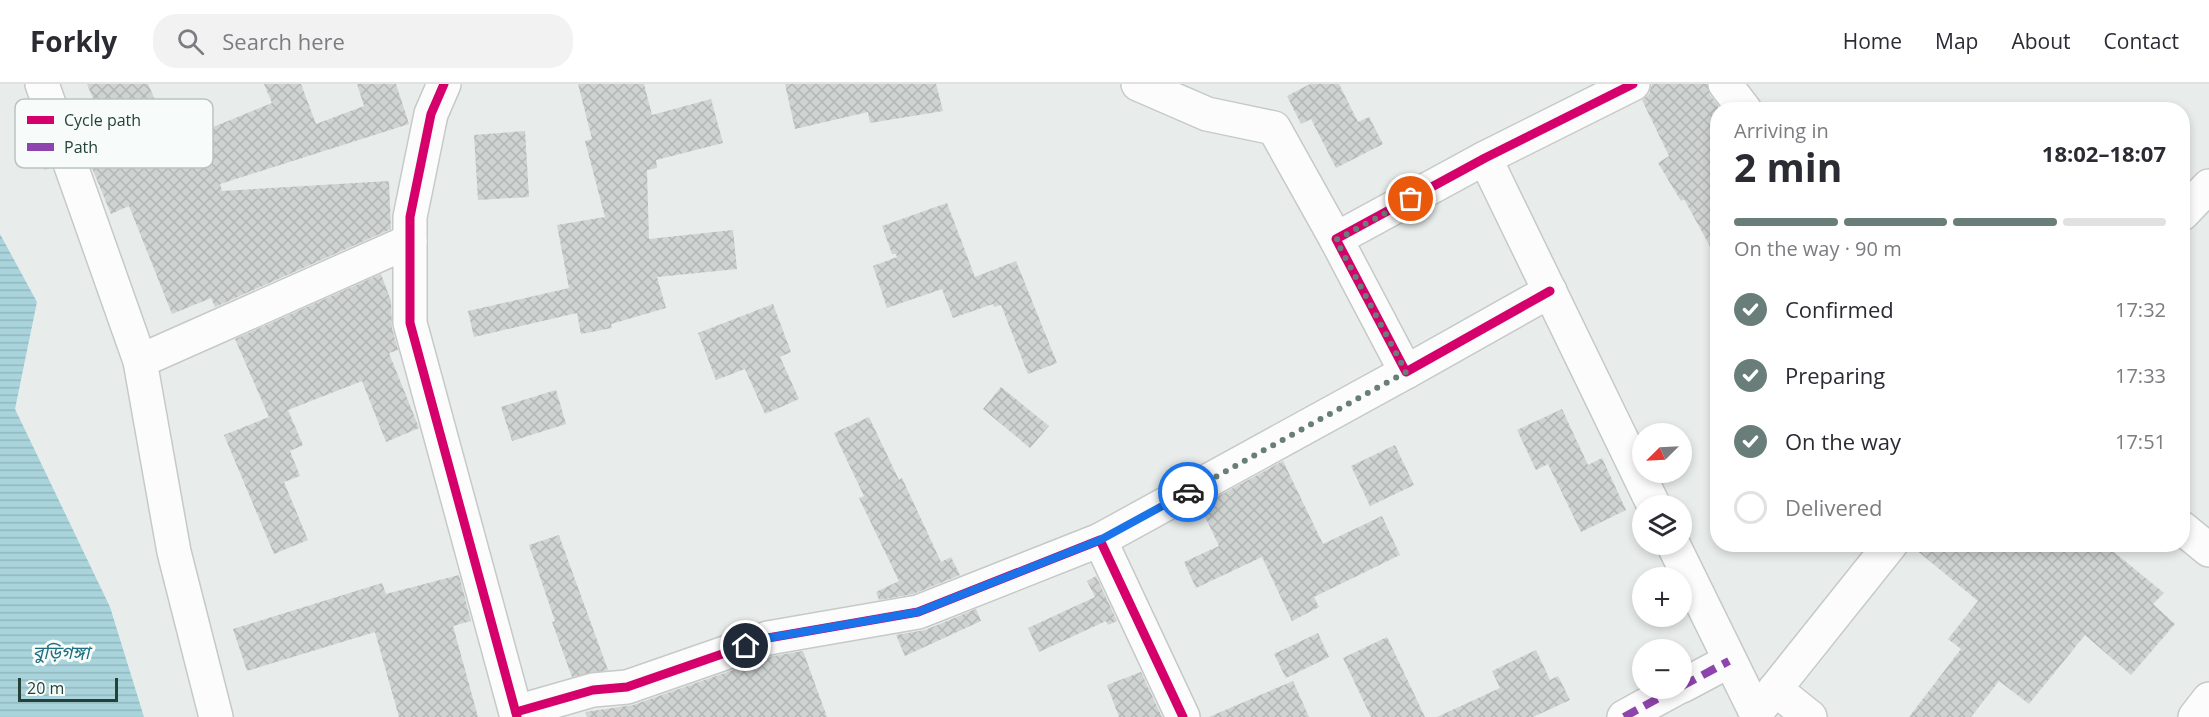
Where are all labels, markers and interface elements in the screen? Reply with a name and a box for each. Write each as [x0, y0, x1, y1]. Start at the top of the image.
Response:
search box [153, 14, 573, 68]
text: Forkly [30, 22, 117, 60]
icon: search [174, 25, 207, 58]
text: Search here [222, 26, 345, 56]
text: Home [1843, 27, 1902, 55]
text: Map [1935, 27, 1978, 55]
text: About [2011, 27, 2071, 55]
text: Contact [2104, 27, 2179, 55]
legend [15, 99, 213, 168]
text: Cycle path [64, 109, 141, 131]
text: Arriving in [1734, 117, 1829, 144]
text: Path [64, 136, 98, 158]
text: 18:02–18:07 [2042, 138, 2166, 168]
text: 2 min [1734, 140, 1842, 193]
pin [1385, 173, 1436, 224]
icon: bag [1394, 182, 1427, 215]
text: On the way · 90 m [1734, 235, 1902, 262]
icon: check [1734, 293, 1767, 326]
text: Confirmed [1785, 294, 1894, 324]
text: 17:32 [2115, 296, 2166, 323]
icon: check [1734, 359, 1767, 392]
text: Preparing [1785, 360, 1885, 390]
text: 17:33 [2115, 362, 2166, 389]
north arrow [1632, 423, 1692, 483]
map controls [1632, 423, 1692, 699]
icon: check [1734, 425, 1767, 458]
text: On the way [1785, 426, 1901, 456]
text: 17:51 [2115, 428, 2166, 455]
courier [1158, 462, 1218, 522]
icon: car [1172, 476, 1205, 509]
text: Delivered [1785, 492, 1883, 522]
button: layers [1632, 495, 1692, 555]
button: + [1632, 567, 1692, 627]
pin [720, 620, 771, 671]
icon: home [729, 629, 762, 662]
button: − [1632, 639, 1692, 699]
water label: বুড়িগঙ্গা [32, 640, 93, 664]
scale bar [18, 675, 118, 702]
text: 20 m [27, 677, 64, 699]

